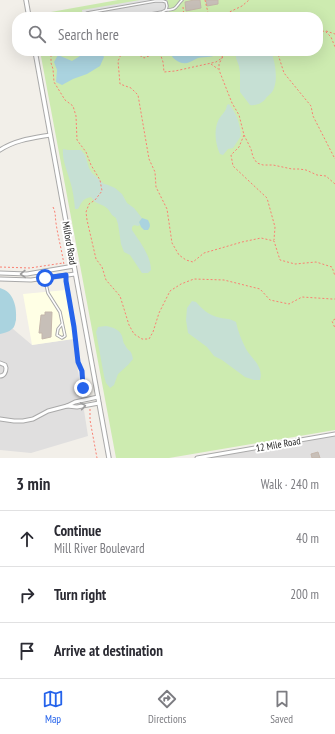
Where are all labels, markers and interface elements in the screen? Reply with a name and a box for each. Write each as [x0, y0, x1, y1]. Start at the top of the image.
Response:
search box [12, 12, 323, 56]
icon: search [26, 23, 48, 45]
text: Search here [58, 25, 119, 44]
street label: Milford Road [59, 220, 80, 266]
one-way arrow [20, 269, 26, 278]
route start [36, 269, 54, 287]
route end [74, 379, 92, 397]
one-way arrow [80, 402, 86, 410]
street label: 12 Mile Road [255, 434, 302, 455]
text: 3 min [16, 473, 50, 495]
text: Walk · 240 m [261, 476, 319, 493]
text: Continue [54, 521, 101, 540]
icon: ahead [16, 528, 38, 550]
text: 40 m [296, 530, 319, 547]
text: Mill River Boulevard [54, 540, 145, 557]
icon: right [16, 584, 38, 606]
text: Turn right [54, 585, 106, 604]
text: 200 m [290, 586, 319, 603]
icon: arrive [16, 640, 38, 662]
text: Arrive at destination [54, 641, 163, 660]
tab: Map [42, 688, 64, 726]
tab: Directions [148, 688, 186, 726]
tab: Saved [270, 688, 293, 726]

